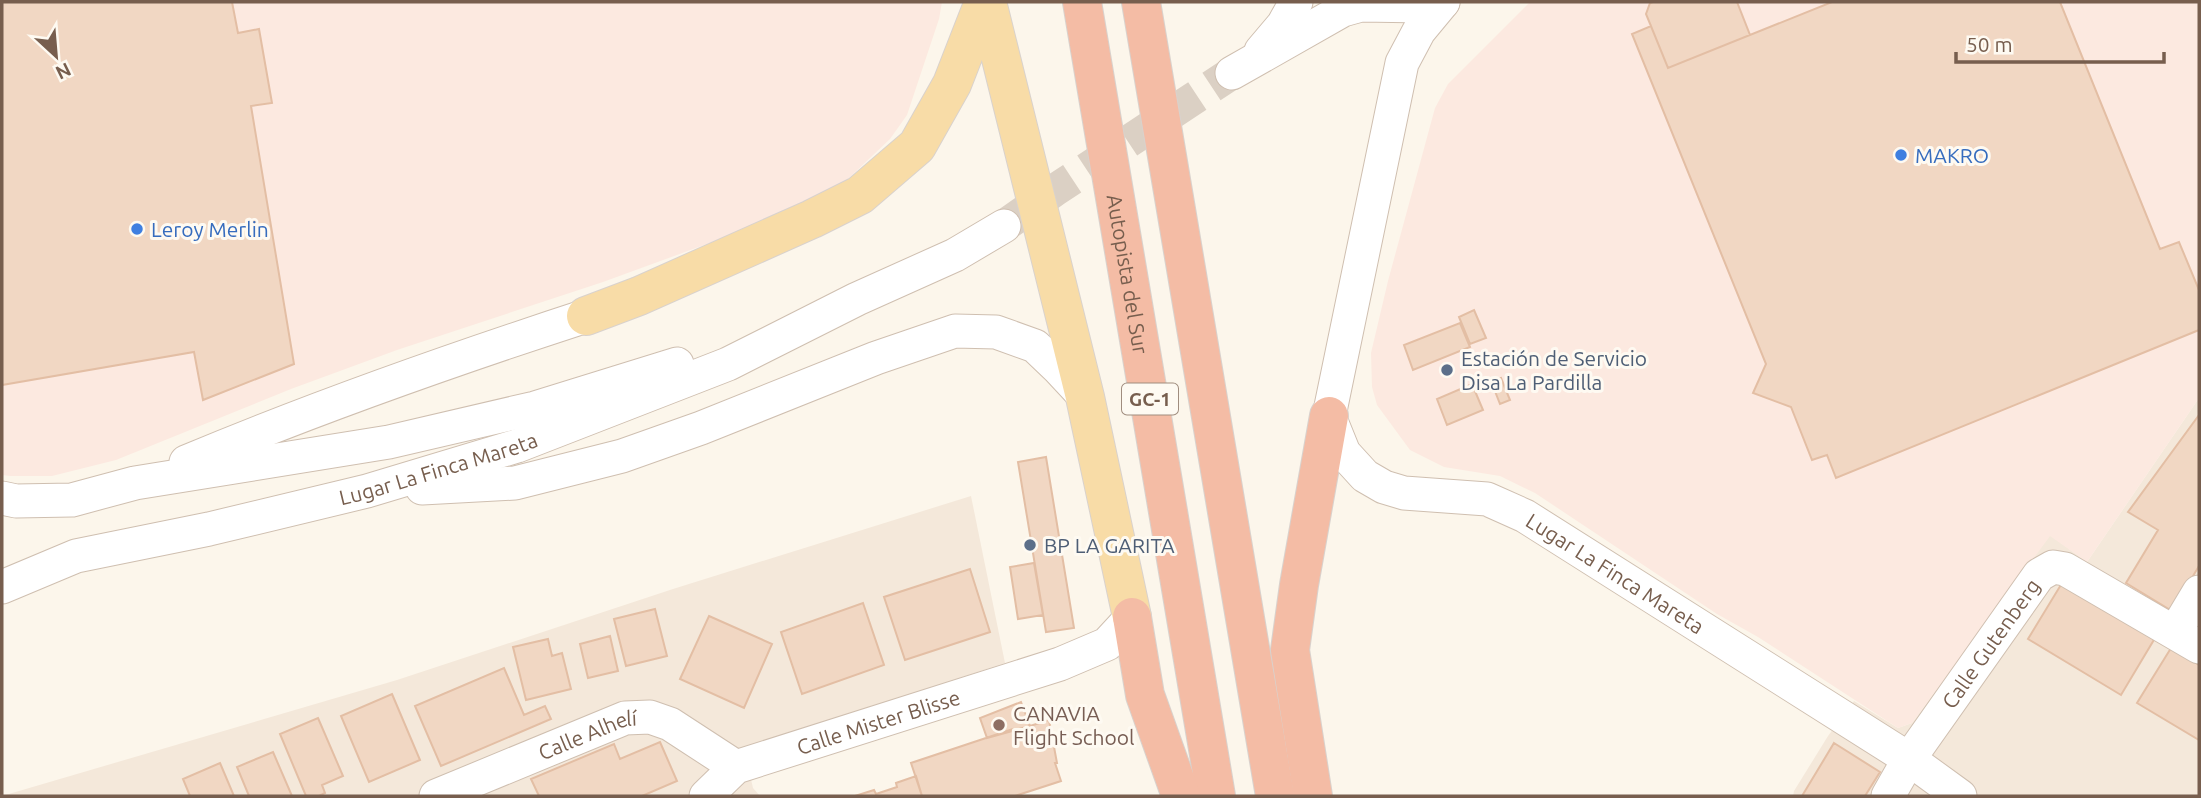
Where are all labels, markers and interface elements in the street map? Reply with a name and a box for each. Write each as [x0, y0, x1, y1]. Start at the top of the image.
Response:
north arrow [21, 21, 91, 91]
scale bar [1956, 21, 2164, 65]
text: 50 m [1966, 32, 2013, 56]
text: N [52, 58, 75, 84]
place label: MAKRO [1915, 143, 1989, 167]
marker: MAKRO [1893, 147, 1909, 163]
street label: Autopista del Sur [1103, 192, 1153, 356]
place label: Leroy Merlin [151, 217, 269, 241]
marker: Leroy Merlin [129, 221, 145, 237]
place label: Estación de Servicio Disa La Pardilla [1461, 346, 1647, 394]
marker: Estación de Servicio Disa La Pardilla [1439, 362, 1455, 378]
road number: GC-1 [1122, 384, 1178, 414]
street label: Lugar La Finca Mareta [337, 427, 541, 509]
street label: Lugar La Finca Mareta [1522, 508, 1709, 638]
place label: BP LA GARITA [1044, 533, 1175, 557]
marker: BP LA GARITA [1022, 537, 1038, 553]
street label: Calle Gutenberg [1937, 574, 2045, 713]
street label: Calle Mister Blisse [794, 685, 963, 759]
place label: CANAVIA Flight School [1013, 701, 1135, 749]
street label: Calle Alhelí [535, 706, 638, 764]
marker: CANAVIA Flight School [991, 717, 1007, 733]

